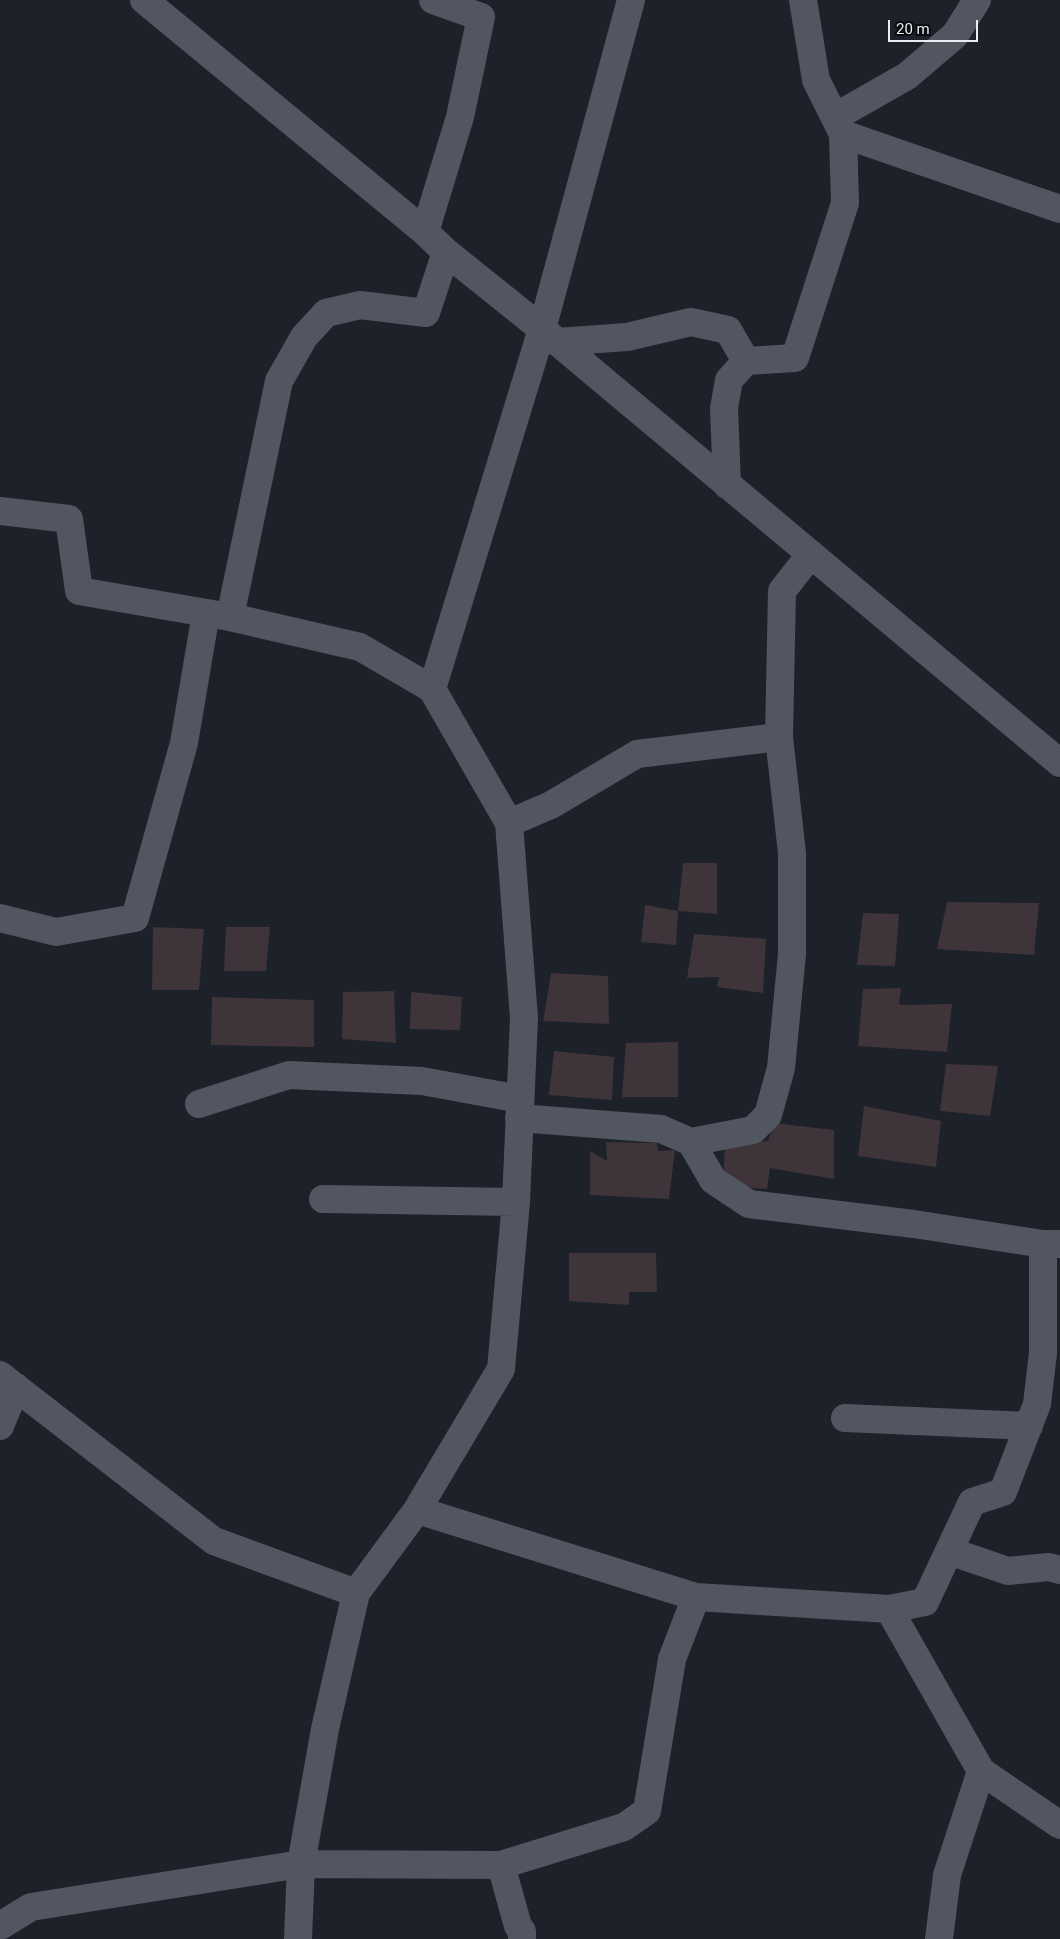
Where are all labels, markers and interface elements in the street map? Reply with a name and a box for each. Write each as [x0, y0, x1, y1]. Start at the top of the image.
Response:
scale bar [890, 10, 980, 42]
text: 20 m [896, 20, 930, 38]

